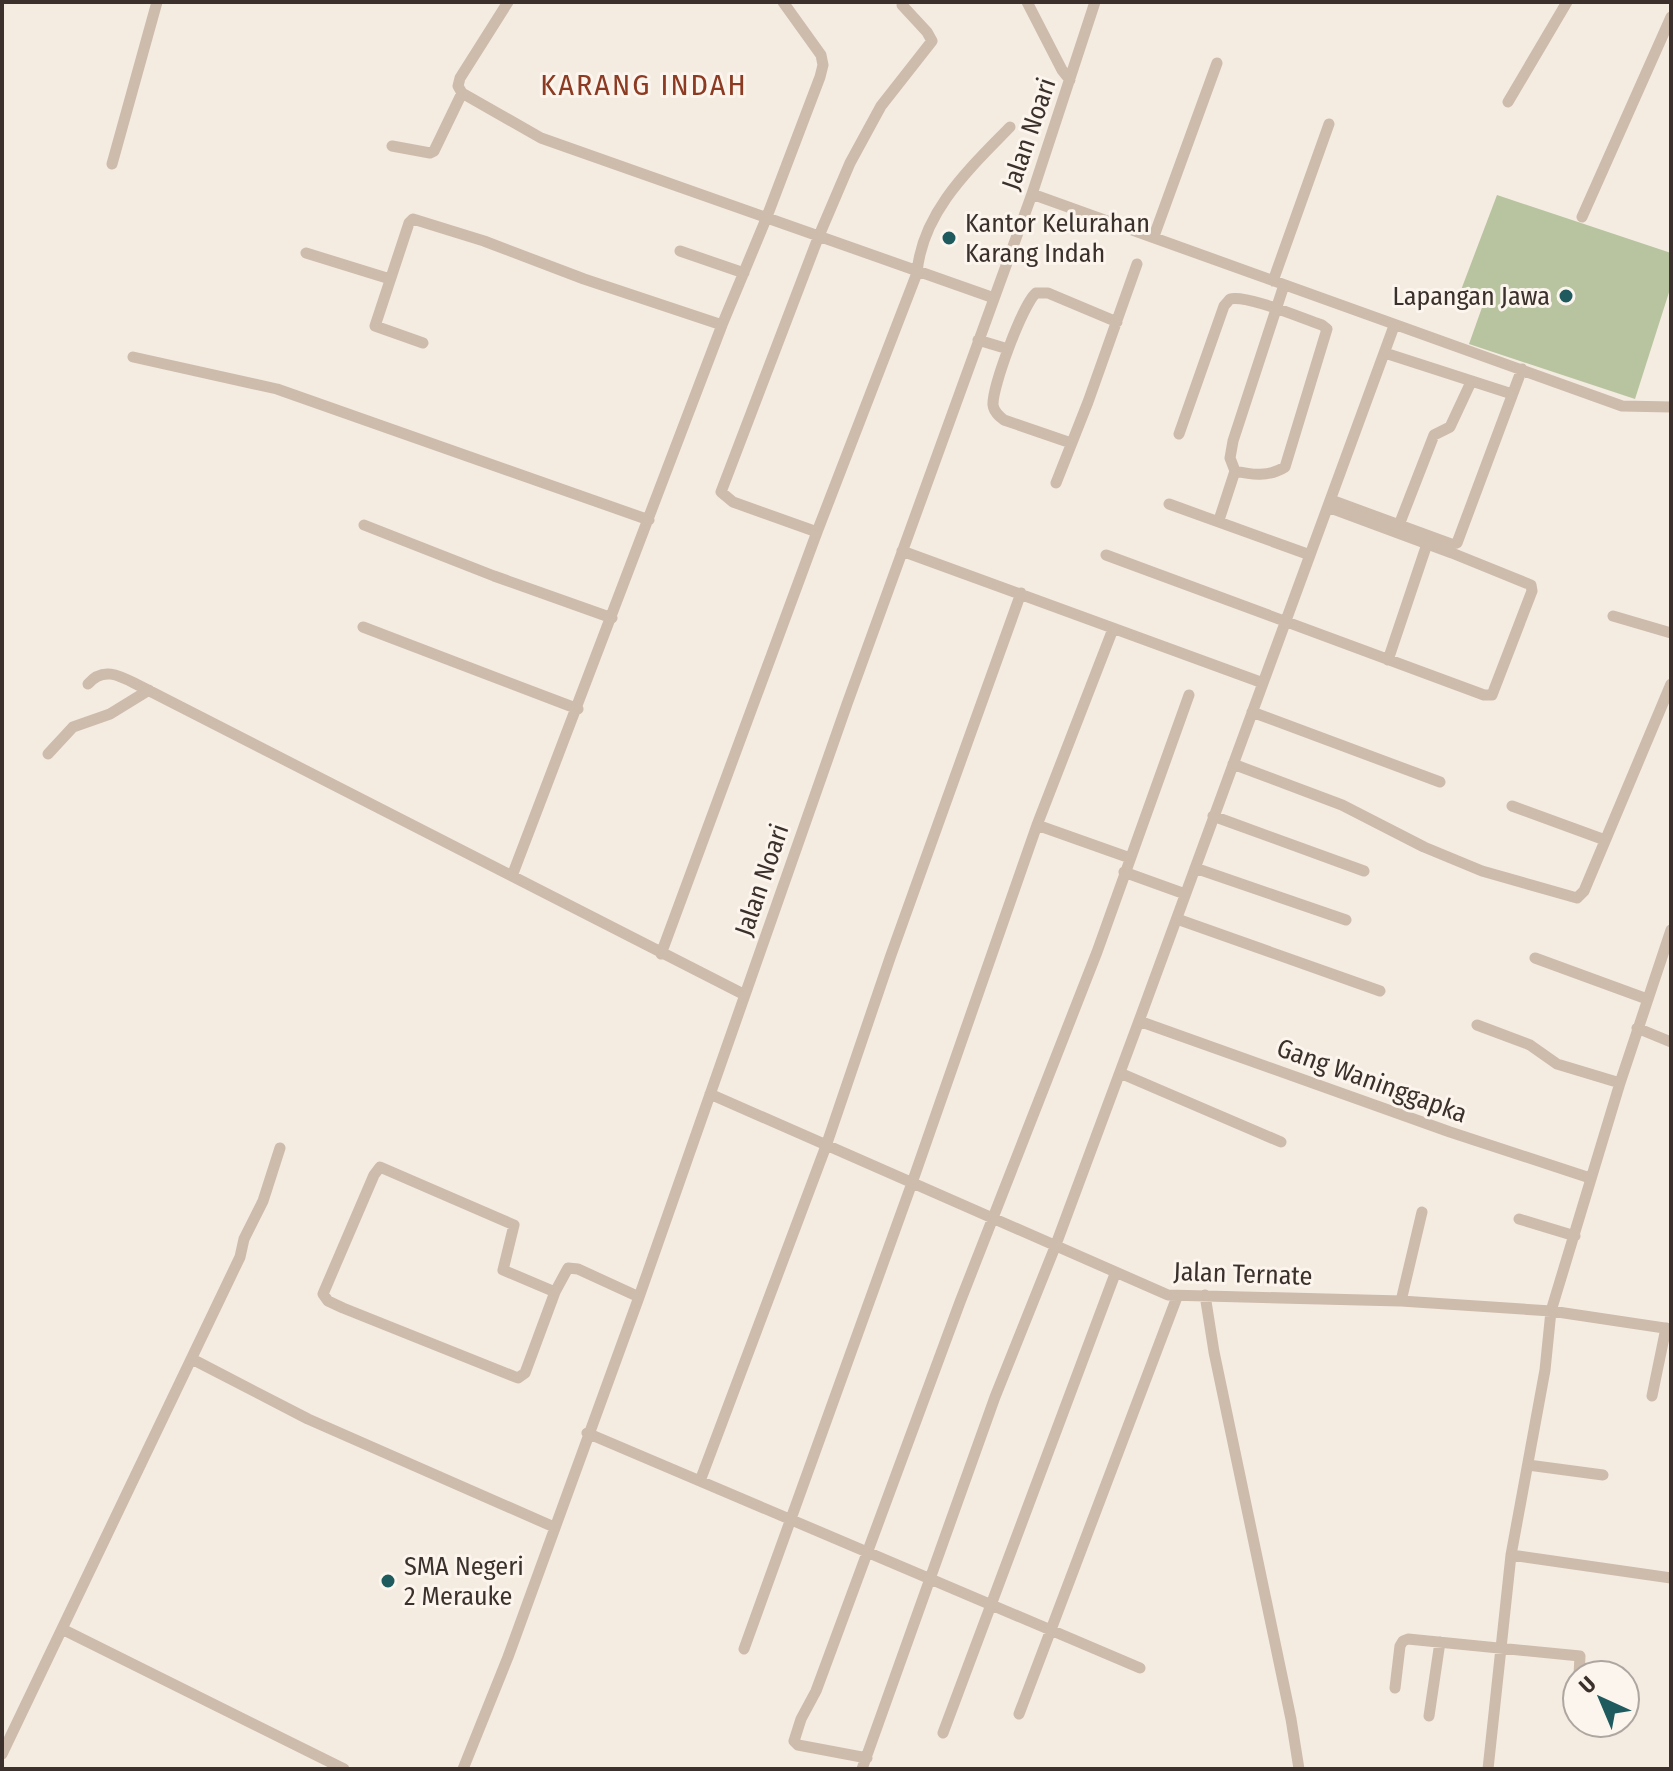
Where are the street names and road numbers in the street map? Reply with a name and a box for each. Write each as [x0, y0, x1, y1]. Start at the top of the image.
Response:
street label: Jalan Noari [995, 74, 1063, 194]
street label: Jalan Noari [728, 820, 796, 940]
street label: Gang Waninggapka [1273, 1032, 1471, 1130]
street label: Jalan Ternate [1173, 1256, 1313, 1292]

